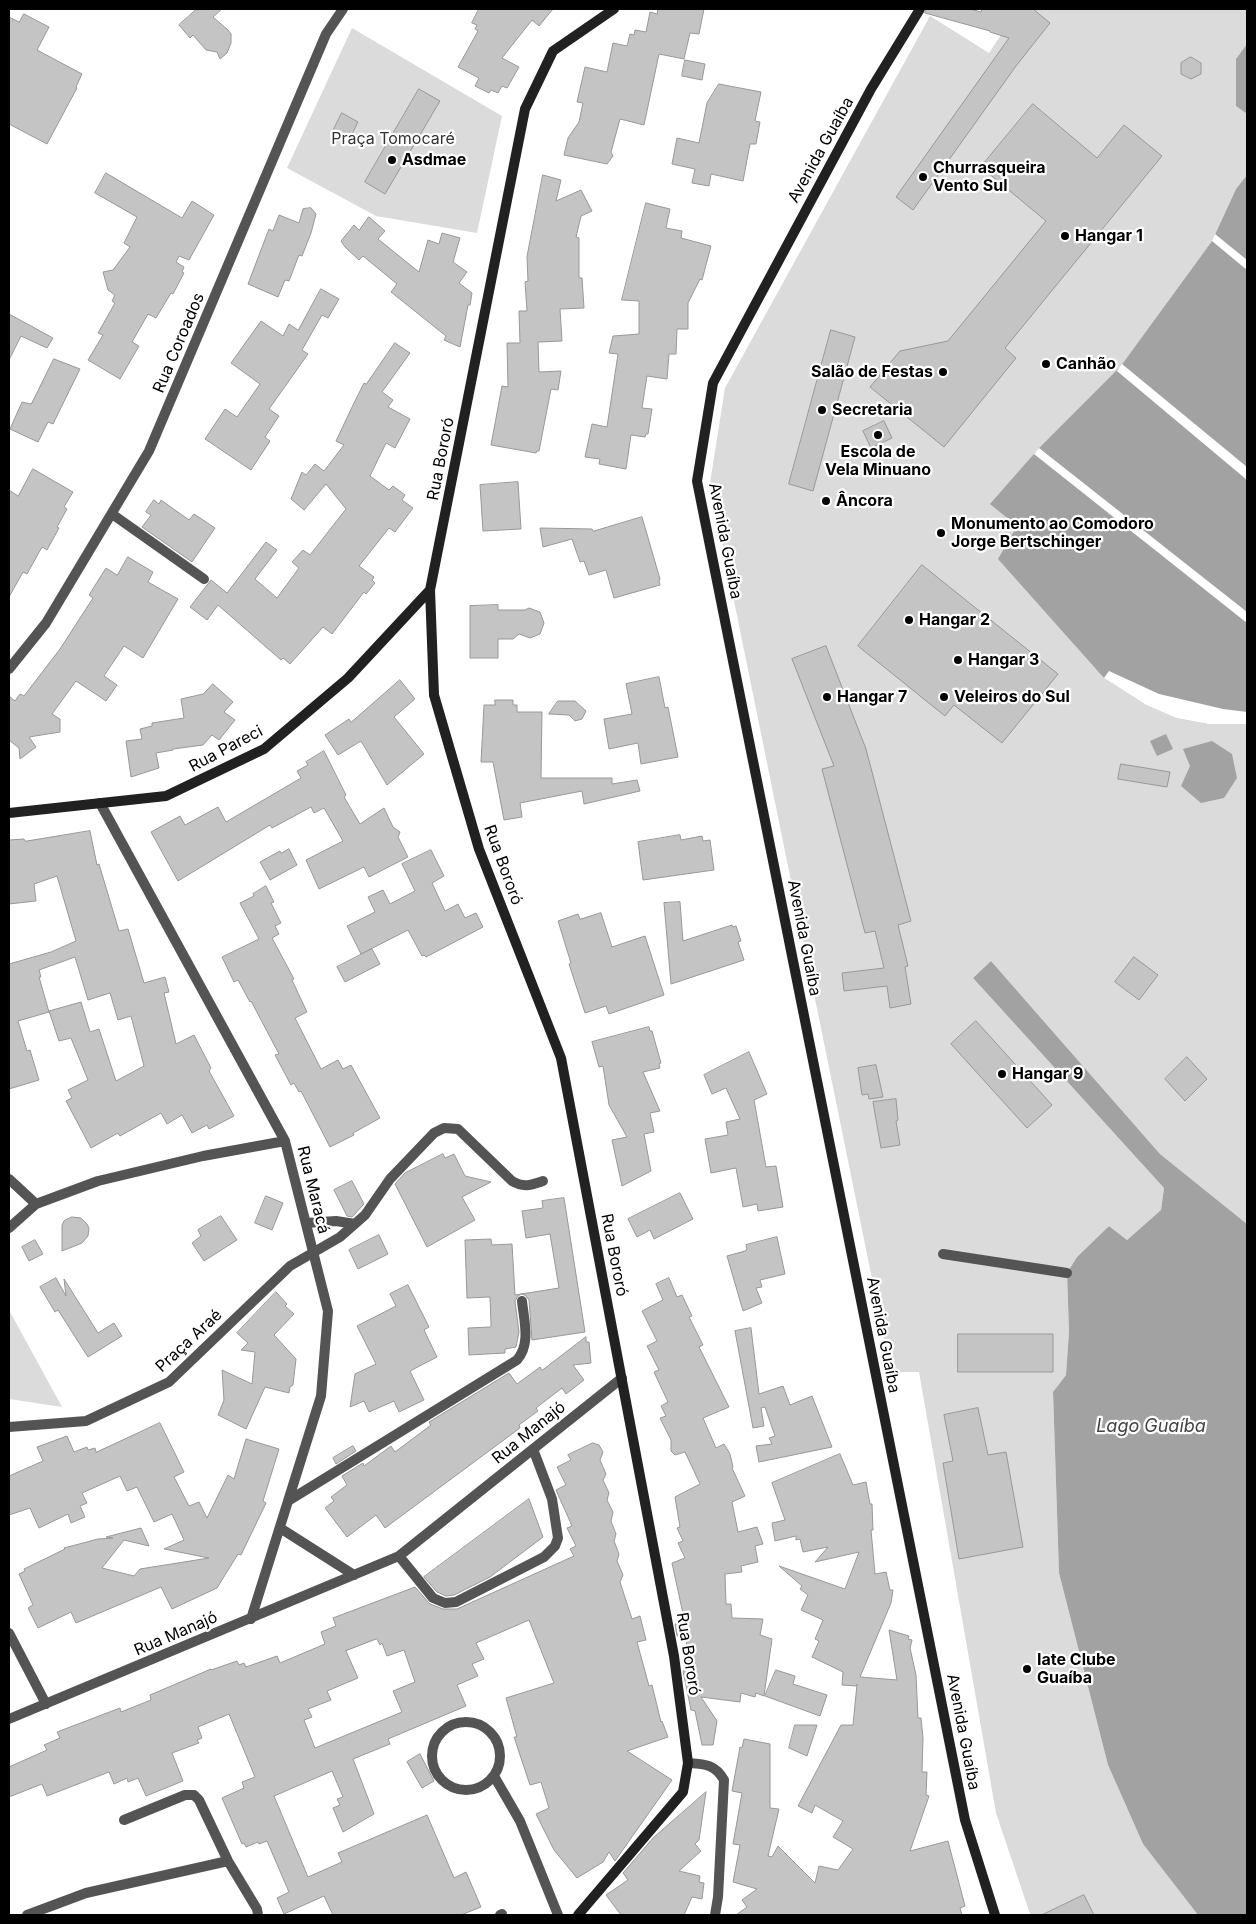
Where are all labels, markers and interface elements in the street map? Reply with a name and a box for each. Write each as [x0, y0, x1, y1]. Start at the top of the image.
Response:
street label: Avenida Guaíba [784, 94, 858, 206]
park label: Praça Tomocaré [331, 129, 455, 149]
place label: Asdmae [402, 150, 466, 170]
marker: Asdmae [386, 154, 398, 166]
place label: Churrasqueira Vento Sul [933, 158, 1045, 196]
marker: Churrasqueira Vento Sul [917, 171, 929, 183]
place label: Hangar 1 [1075, 226, 1143, 246]
marker: Hangar 1 [1059, 230, 1071, 242]
street label: Rua Coroados [149, 290, 209, 396]
place label: Canhão [1056, 354, 1116, 374]
marker: Canhão [1040, 358, 1052, 370]
place label: Salão de Festas [811, 362, 933, 382]
marker: Salão de Festas [937, 366, 949, 378]
place label: Secretaria [832, 400, 913, 420]
marker: Secretaria [816, 404, 828, 416]
street label: Rua Bororó [424, 416, 458, 502]
marker: Escola de Vela Minuano [872, 429, 884, 441]
place label: Escola de Vela Minuano [825, 442, 931, 480]
street label: Avenida Guaíba [704, 481, 746, 601]
place label: Âncora [836, 491, 893, 511]
marker: Âncora [820, 495, 832, 507]
place label: Monumento ao Comodoro Jorge Bertschinger [951, 514, 1154, 552]
marker: Monumento ao Comodoro Jorge Bertschinger [935, 527, 947, 539]
place label: Hangar 2 [919, 610, 990, 630]
marker: Hangar 2 [903, 614, 915, 626]
place label: Hangar 3 [968, 650, 1039, 670]
marker: Hangar 3 [952, 654, 964, 666]
place label: Hangar 7 [837, 687, 907, 707]
place label: Veleiros do Sul [954, 687, 1070, 707]
marker: Hangar 7 [821, 691, 833, 703]
marker: Veleiros do Sul [938, 691, 950, 703]
street label: Rua Pareci [186, 722, 266, 776]
street label: Rua Bororó [480, 822, 526, 908]
street label: Avenida Guaíba [783, 878, 825, 998]
place label: Hangar 9 [1012, 1064, 1083, 1084]
marker: Hangar 9 [996, 1068, 1008, 1080]
street label: Rua Maracá [293, 1144, 333, 1236]
street label: Rua Bororó [597, 1212, 631, 1298]
street label: Avenida Guaíba [862, 1275, 904, 1395]
street label: Praça Araé [152, 1306, 226, 1376]
street label: Rua Manajó [489, 1398, 569, 1468]
water label: Lago Guaíba [1096, 1416, 1206, 1438]
street label: Rua Manajó [131, 1608, 221, 1660]
street label: Rua Bororó [672, 1611, 704, 1697]
place label: Iate Clube Guaíba [1037, 1650, 1116, 1688]
marker: Iate Clube Guaíba [1021, 1663, 1033, 1675]
street label: Avenida Guaíba [942, 1672, 984, 1792]

